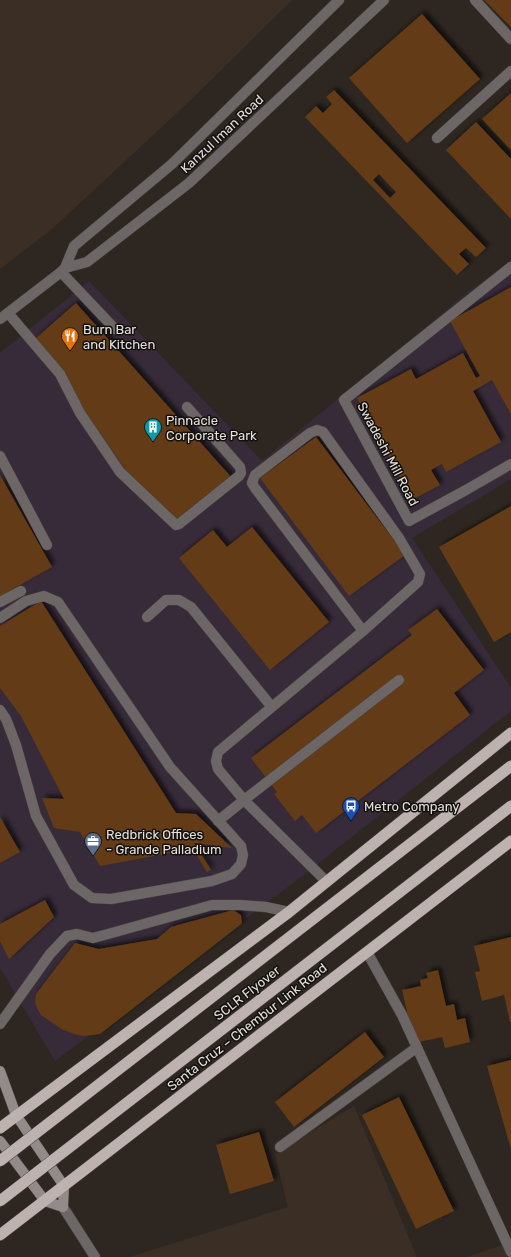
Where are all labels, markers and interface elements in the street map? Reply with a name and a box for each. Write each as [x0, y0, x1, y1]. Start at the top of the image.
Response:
street label: Kanzul Iman Road [177, 92, 267, 176]
place label: Burn Bar and Kitchen [83, 322, 155, 352]
restaurant icon: Burn Bar and Kitchen [60, 326, 80, 351]
street label: Swadeshi Mill Road [354, 400, 422, 508]
place label: Pinnacle Corporate Park [166, 413, 257, 443]
building icon: Pinnacle Corporate Park [143, 417, 163, 442]
bus stop icon: Metro Company [341, 796, 361, 821]
place label: Metro Company [364, 799, 460, 814]
place label: Redbrick Offices - Grande Palladium [106, 827, 222, 857]
office icon: Redbrick Offices - Grande Palladium [83, 831, 103, 856]
street label: Santa Cruz – Chembur Link Road [164, 960, 330, 1094]
street label: SCLR Flyover [211, 962, 283, 1023]

